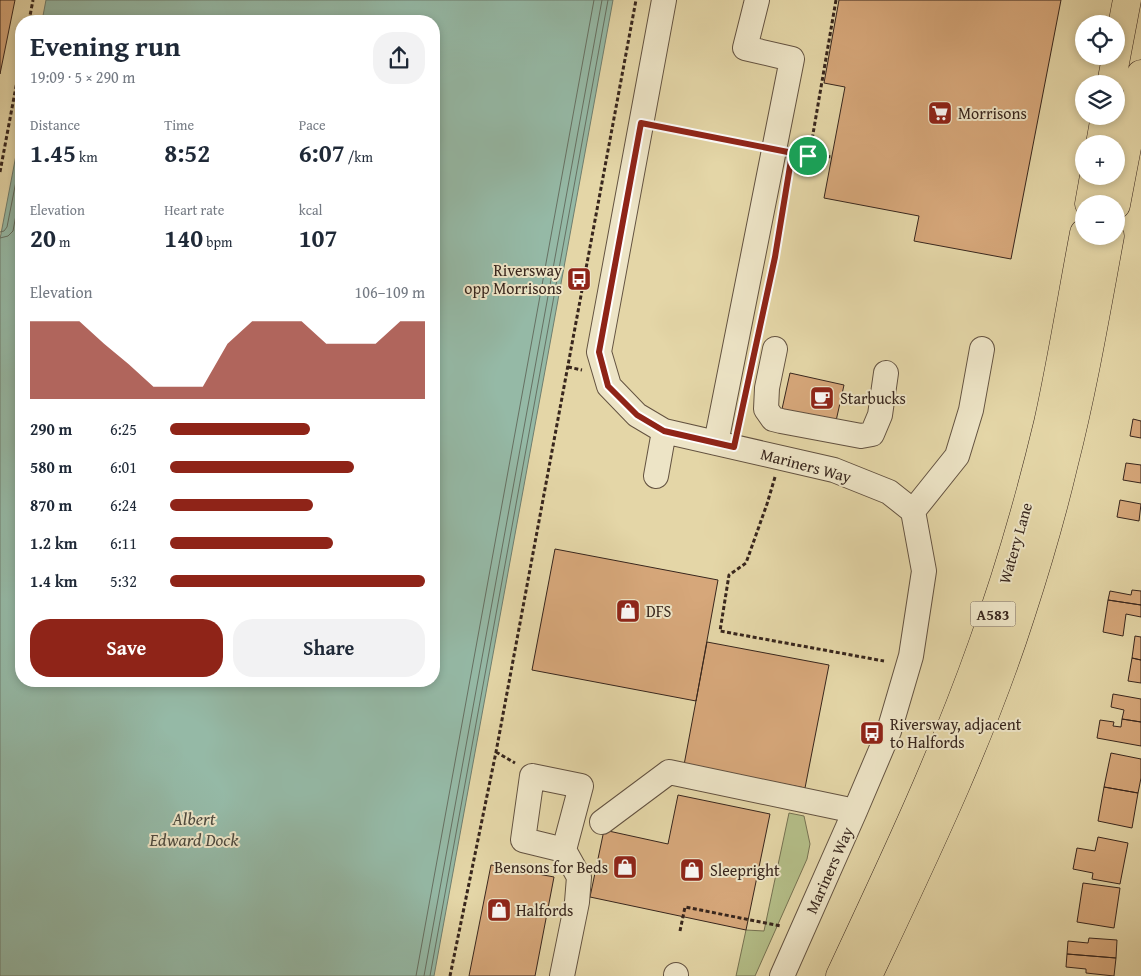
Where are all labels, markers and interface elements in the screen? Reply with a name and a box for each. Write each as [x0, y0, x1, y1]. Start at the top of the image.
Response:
map controls [1075, 15, 1125, 245]
button: locate [1075, 15, 1125, 65]
text: Evening run [30, 25, 181, 66]
button: share [373, 32, 425, 84]
text: 19:09 · 5 × 290 m [30, 65, 135, 89]
button: layers [1075, 75, 1125, 125]
supermarket icon: Morrisons [927, 100, 953, 126]
place label: Morrisons [958, 101, 1027, 125]
text: Distance [30, 115, 80, 135]
text: Time [164, 115, 194, 135]
text: Pace [299, 115, 326, 135]
text: 1.45 [30, 135, 76, 171]
text: 8:52 [164, 135, 210, 171]
text: 6:07 [299, 135, 345, 171]
pin [787, 135, 829, 177]
button: + [1075, 135, 1125, 185]
icon: arrive [794, 142, 822, 170]
text: km [76, 147, 98, 167]
text: /km [345, 147, 373, 167]
button: − [1075, 195, 1125, 245]
text: Elevation [30, 200, 85, 220]
text: Heart rate [164, 200, 224, 220]
text: kcal [299, 200, 323, 220]
text: 20 [30, 220, 56, 256]
text: 140 [164, 220, 203, 256]
text: 107 [299, 220, 338, 256]
text: m [56, 232, 70, 252]
text: bpm [203, 232, 233, 252]
place label: Riversway opp Morrisons [464, 258, 562, 300]
bus stop icon: Riversway opp Morrisons [566, 266, 592, 292]
text: Elevation [30, 280, 93, 304]
text: 106–109 m [355, 280, 425, 304]
cafe icon: Starbucks [809, 385, 835, 411]
place label: Starbucks [840, 386, 906, 410]
text: 290 m [30, 417, 72, 441]
text: 6:25 [110, 417, 137, 441]
street label: Mariners Way [758, 441, 854, 489]
text: 580 m [30, 455, 72, 479]
text: 6:01 [110, 455, 137, 479]
text: 870 m [30, 493, 72, 517]
text: 6:24 [110, 493, 137, 517]
street label: Watery Lane [992, 499, 1038, 587]
text: 1.2 km [30, 531, 77, 555]
text: 6:11 [110, 531, 137, 555]
text: 1.4 km [30, 569, 77, 593]
text: 5:32 [110, 569, 137, 593]
shop icon: DFS [615, 598, 641, 624]
place label: DFS [646, 599, 672, 623]
road number: A583 [970, 602, 1016, 626]
button: Save [30, 619, 223, 677]
button: Share [233, 619, 425, 677]
place label: Riversway, adjacent to Halfords [890, 712, 1022, 754]
bus stop icon: Riversway, adjacent to Halfords [859, 720, 885, 746]
water label: Albert Edward Dock [149, 805, 239, 853]
street label: Mariners Way [799, 823, 859, 917]
shop icon: Bensons for Beds [612, 854, 638, 880]
place label: Bensons for Beds [494, 855, 608, 879]
shop icon: Sleepright [679, 857, 705, 883]
place label: Sleepright [710, 858, 780, 882]
shop icon: Halfords [486, 897, 512, 923]
place label: Halfords [516, 898, 573, 922]

